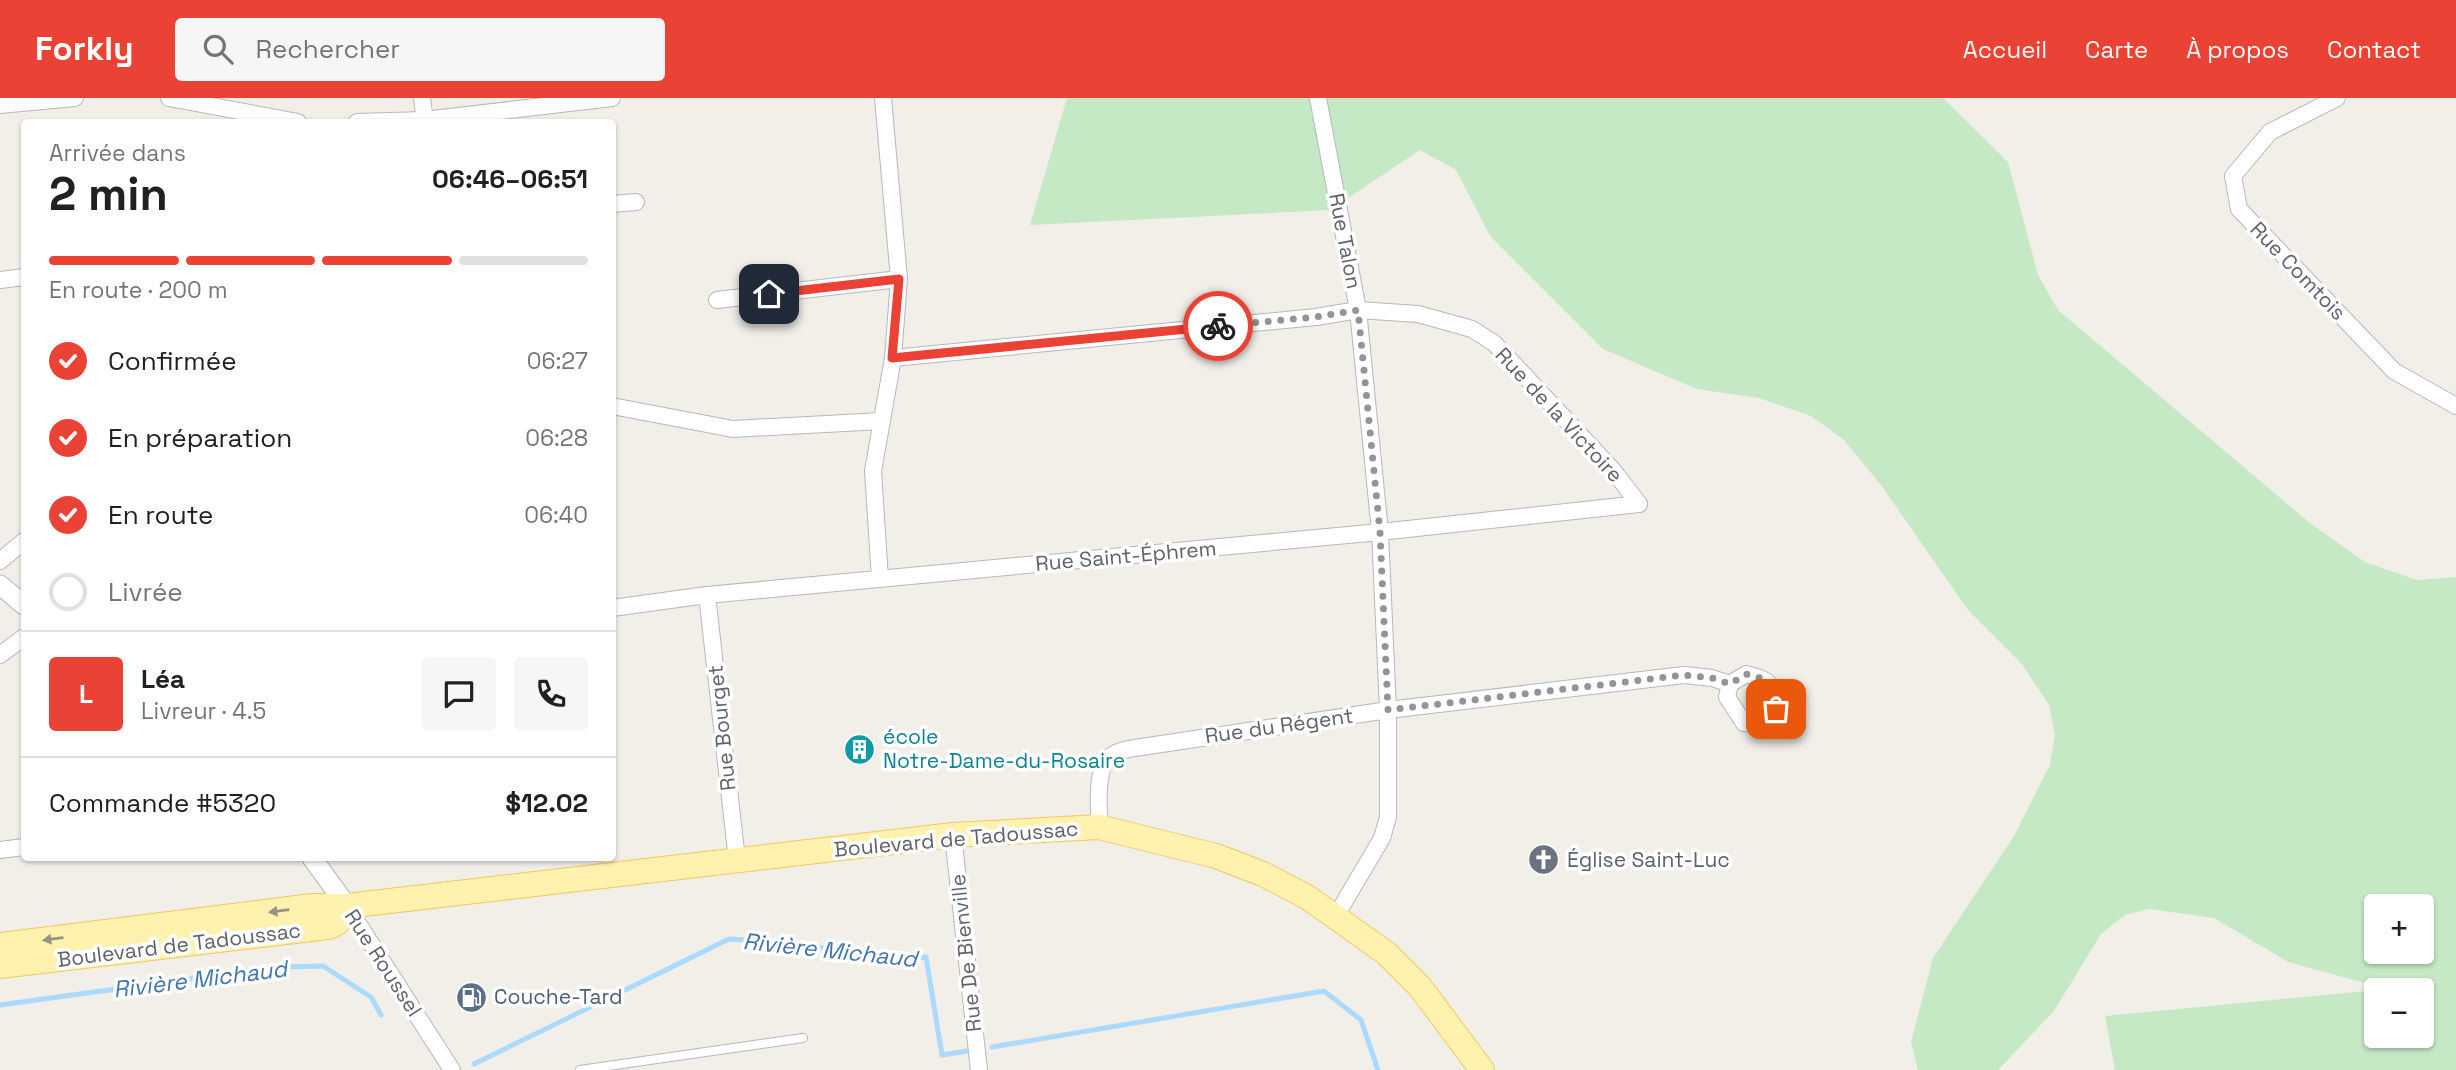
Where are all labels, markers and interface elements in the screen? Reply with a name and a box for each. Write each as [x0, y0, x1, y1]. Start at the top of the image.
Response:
search box [175, 18, 665, 81]
text: Forkly [35, 28, 133, 70]
icon: search [199, 30, 237, 68]
text: Rechercher [255, 32, 400, 66]
text: Accueil [1963, 34, 2047, 65]
text: Carte [2085, 34, 2148, 65]
text: À propos [2186, 34, 2289, 65]
text: Contact [2327, 34, 2421, 65]
text: Arrivée dans [49, 138, 186, 168]
text: 06:46–06:51 [432, 162, 588, 196]
text: 2 min [49, 165, 168, 223]
street label: Rue Talon [1323, 191, 1368, 291]
street label: Rue Comtois [2245, 216, 2352, 326]
pin [739, 264, 799, 324]
text: En route · 200 m [49, 275, 227, 305]
icon: home [750, 275, 788, 313]
courier [1183, 291, 1253, 361]
icon: bike [1199, 307, 1237, 345]
street label: Rue de la Victoire [1490, 341, 1629, 488]
icon: check [49, 342, 87, 380]
text: Confirmée [108, 344, 237, 378]
text: 06:27 [527, 346, 588, 376]
icon: check [49, 419, 87, 457]
text: En préparation [108, 421, 292, 455]
text: 06:28 [525, 423, 588, 453]
icon: check [49, 496, 87, 534]
text: En route [108, 498, 213, 532]
text: 06:40 [524, 500, 588, 530]
street label: Rue Saint-Éphrem [1034, 534, 1218, 577]
text: Livrée [108, 575, 183, 609]
button: chat [422, 657, 496, 731]
button: phone [514, 657, 588, 731]
text: Léa [141, 662, 185, 696]
street label: Rue Bourget [701, 664, 742, 792]
text: L [79, 677, 93, 711]
pin [1746, 679, 1806, 739]
icon: bag [1757, 690, 1795, 728]
text: Livreur · 4.5 [141, 696, 266, 726]
street label: Rue du Régent [1203, 702, 1355, 749]
place label: école Notre-Dame-du-Rosaire [883, 723, 1125, 774]
building icon: école Notre-Dame-du-Rosaire [843, 732, 877, 766]
text: Commande #5320 [49, 786, 276, 820]
text: $12.02 [505, 786, 588, 820]
street label: Boulevard de Tadoussac [833, 814, 1079, 863]
church icon: Église Saint-Luc [1527, 843, 1561, 877]
place label: Église Saint-Luc [1567, 846, 1730, 873]
street label: Rue De Bienville [944, 873, 987, 1033]
map controls [2364, 894, 2434, 1048]
button: + [2364, 894, 2434, 964]
street label: Rue Roussel [339, 904, 428, 1022]
one-way arrow [267, 905, 289, 916]
street label: Boulevard de Tadoussac [56, 916, 302, 973]
water label: Rivière Michaud [742, 926, 921, 974]
one-way arrow [42, 933, 64, 944]
water label: Rivière Michaud [111, 953, 291, 1005]
button: − [2364, 978, 2434, 1048]
fuel station icon: Couche-Tard [454, 980, 488, 1014]
place label: Couche-Tard [494, 983, 623, 1010]

